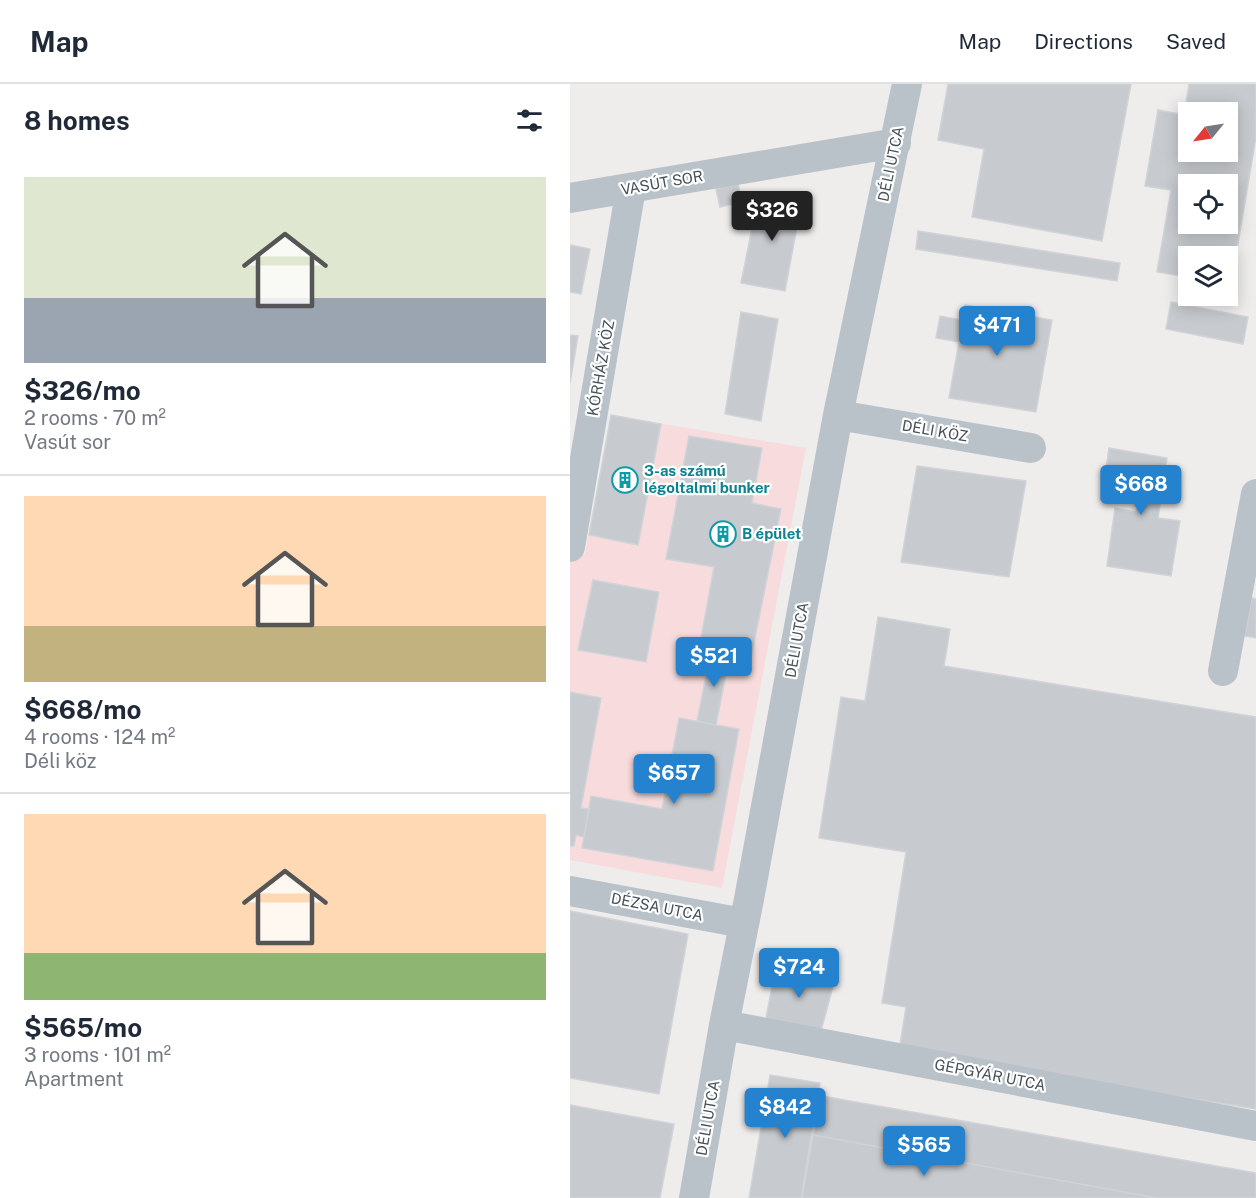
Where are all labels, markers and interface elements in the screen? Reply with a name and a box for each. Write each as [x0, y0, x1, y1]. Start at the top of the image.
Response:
text: Map [30, 25, 89, 58]
text: Map [959, 29, 1001, 54]
text: Directions [1034, 29, 1133, 54]
text: Saved [1166, 29, 1226, 54]
north arrow [1178, 102, 1238, 162]
map controls [1178, 102, 1238, 306]
icon: filters [513, 104, 546, 137]
text: 8 homes [24, 105, 130, 136]
street label: DÉLI UTCA [874, 124, 907, 203]
street label: VASÚT SOR [619, 166, 704, 198]
button: locate [1178, 174, 1238, 234]
pin: $326 [736, 191, 808, 242]
text: $326 [746, 198, 798, 222]
icon: home [231, 216, 339, 324]
button: layers [1178, 246, 1238, 306]
pin: $471 [961, 306, 1033, 357]
text: $471 [973, 313, 1021, 337]
street label: KÓRHÁZ KÖZ [583, 318, 617, 417]
text: $326/mo [24, 375, 141, 406]
text: 2 rooms · 70 m² [24, 406, 166, 430]
street label: DÉLI KÖZ [901, 415, 970, 445]
text: Vasút sor [24, 430, 111, 454]
place label: 3-as számú légoltalmi bunker [644, 462, 770, 496]
building icon: 3-as számú légoltalmi bunker [610, 465, 640, 495]
pin: $668 [1105, 465, 1177, 516]
text: $668 [1114, 472, 1168, 496]
building icon: B épület [708, 519, 738, 549]
place label: B épület [742, 525, 801, 542]
icon: home [231, 535, 339, 643]
street label: DÉLI UTCA [781, 600, 812, 679]
pin: $521 [678, 637, 750, 688]
text: $521 [690, 644, 738, 668]
text: $668/mo [24, 694, 141, 725]
text: 4 rooms · 124 m² [24, 725, 175, 749]
text: Déli köz [24, 749, 96, 773]
pin: $657 [638, 754, 710, 805]
text: $657 [648, 761, 700, 785]
icon: home [231, 853, 339, 961]
street label: DÉZSA UTCA [610, 889, 705, 924]
pin: $724 [763, 948, 835, 999]
text: $724 [773, 955, 825, 979]
text: $565/mo [24, 1012, 142, 1043]
text: 3 rooms · 101 m² [24, 1043, 171, 1067]
street label: GÉPGYÁR UTCA [933, 1055, 1047, 1094]
text: Apartment [24, 1067, 124, 1091]
street label: DÉLI UTCA [692, 1078, 723, 1157]
pin: $842 [749, 1088, 821, 1139]
text: $842 [759, 1095, 811, 1119]
pin: $565 [888, 1126, 960, 1177]
text: $565 [897, 1133, 951, 1157]

